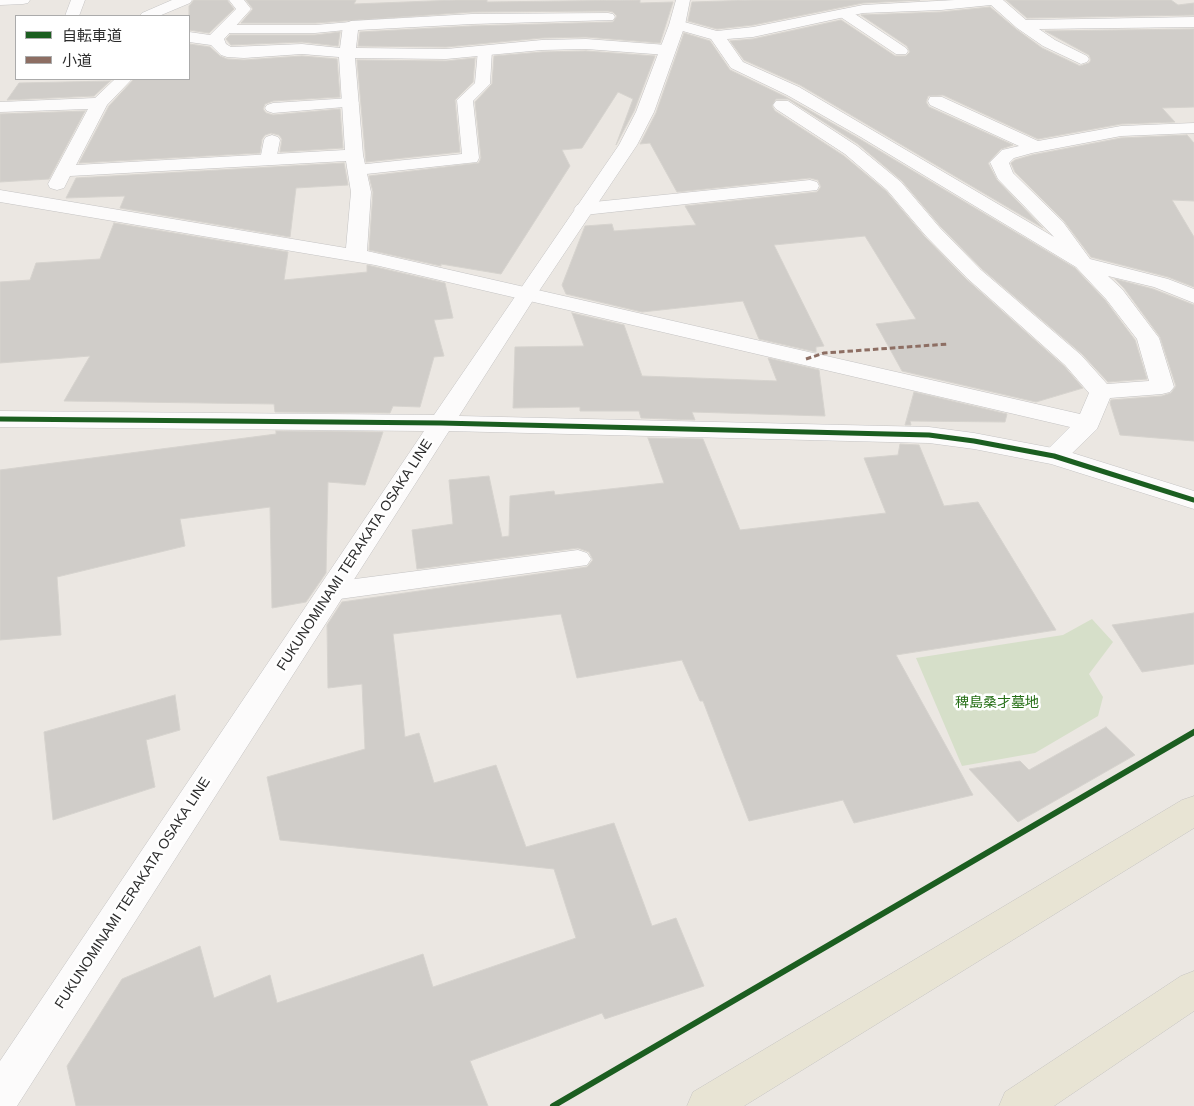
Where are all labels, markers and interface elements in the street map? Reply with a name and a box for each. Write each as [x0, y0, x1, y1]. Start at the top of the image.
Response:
legend [15, 15, 190, 80]
text: 自転車道 [62, 27, 122, 44]
text: 小道 [62, 52, 92, 69]
street label: FUKUNOMINAMI TERAKATA OSAKA LINE [274, 436, 436, 674]
park label: 稗島桑才墓地 [955, 695, 1039, 711]
street label: FUKUNOMINAMI TERAKATA OSAKA LINE [52, 774, 214, 1012]

